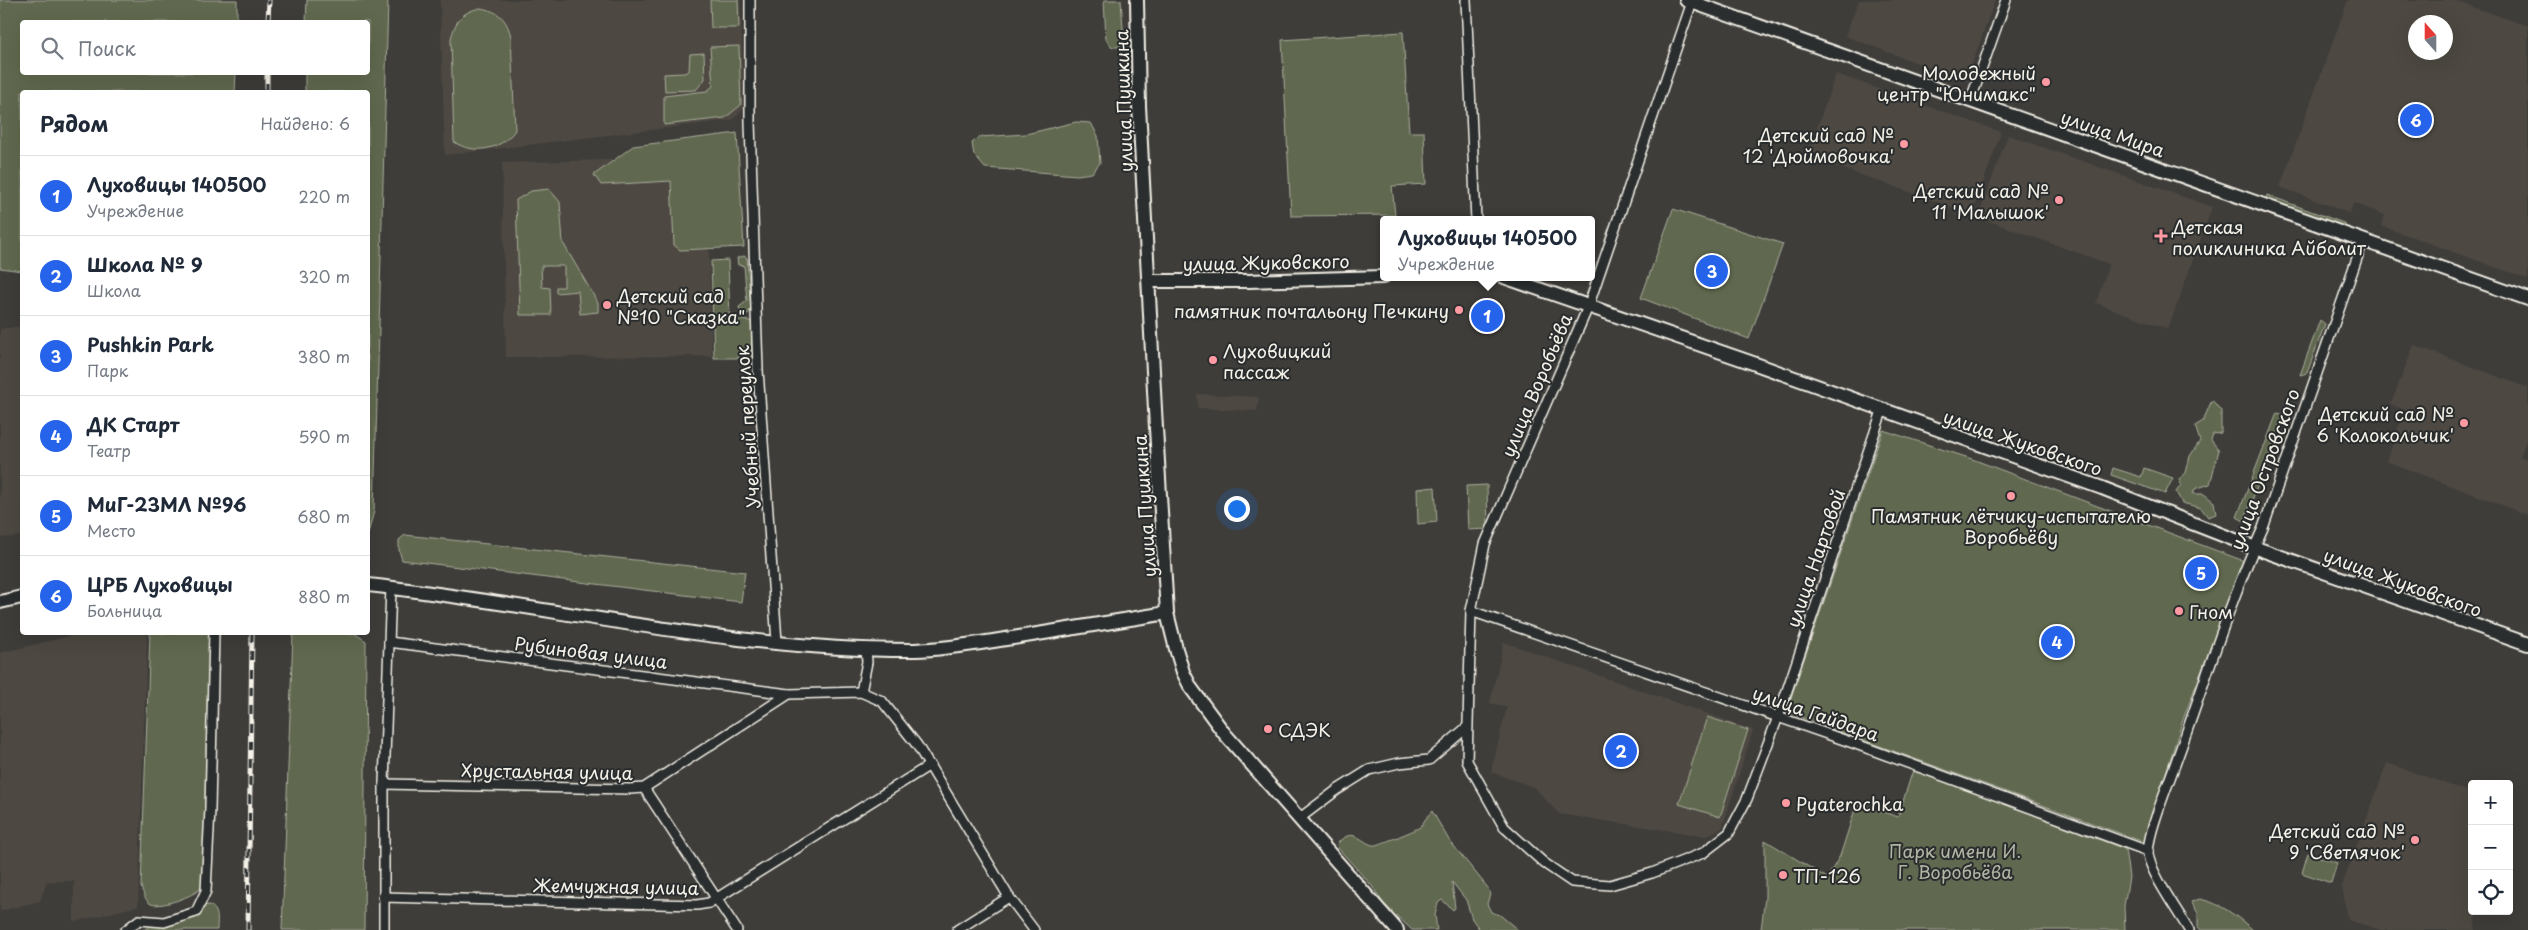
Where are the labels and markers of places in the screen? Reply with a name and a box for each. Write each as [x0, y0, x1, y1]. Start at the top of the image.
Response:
place label: Молодежный центр "Юнимакс" [1877, 59, 2036, 107]
marker: Молодежный центр "Юнимакс" [2040, 76, 2052, 88]
pin: 6 [2400, 101, 2432, 139]
place label: Детский сад № 12 'Дюймовочка' [1743, 121, 1894, 169]
marker: Детский сад № 12 'Дюймовочка' [1898, 138, 1910, 150]
place label: Детский сад № 11 'Малышок' [1913, 177, 2049, 225]
marker: Детский сад № 11 'Малышок' [2053, 194, 2065, 206]
place label: Детская поликлиника Айболит [2171, 213, 2367, 261]
marker: Детская поликлиника Айболит [2154, 229, 2168, 243]
pin: 3 [1696, 252, 1728, 290]
place label: Детский сад №10 "Сказка" [616, 282, 745, 330]
place label: памятник почтальону Печкину [1174, 297, 1449, 324]
pin: 1 [1471, 297, 1503, 335]
marker: Детский сад №10 "Сказка" [601, 299, 613, 311]
marker: памятник почтальону Печкину [1453, 304, 1465, 316]
place label: Луховицкий пассаж [1223, 337, 1331, 385]
marker: Луховицкий пассаж [1207, 354, 1219, 366]
place label: Детский сад № 6 'Колокольчик' [2316, 400, 2454, 448]
marker: Детский сад № 6 'Колокольчик' [2458, 417, 2470, 429]
marker: Памятник лётчику-испытателю Воробьёву [2005, 490, 2017, 502]
place label: Памятник лётчику-испытателю Воробьёву [1871, 502, 2151, 550]
pin: 5 [2185, 554, 2217, 592]
place label: Гном [2189, 598, 2233, 625]
marker: Гном [2173, 605, 2185, 617]
pin: 4 [2041, 623, 2073, 661]
place label: СДЭК [1278, 716, 1331, 743]
marker: СДЭК [1262, 723, 1274, 735]
pin: 2 [1605, 732, 1637, 770]
place label: Pyaterochka [1796, 790, 1904, 817]
marker: Pyaterochka [1780, 797, 1792, 809]
place label: Детский сад № 9 'Светлячок' [2269, 817, 2405, 865]
marker: Детский сад № 9 'Светлячок' [2409, 834, 2421, 846]
place label: ТП-126 [1793, 862, 1861, 889]
marker: ТП-126 [1777, 869, 1789, 881]

